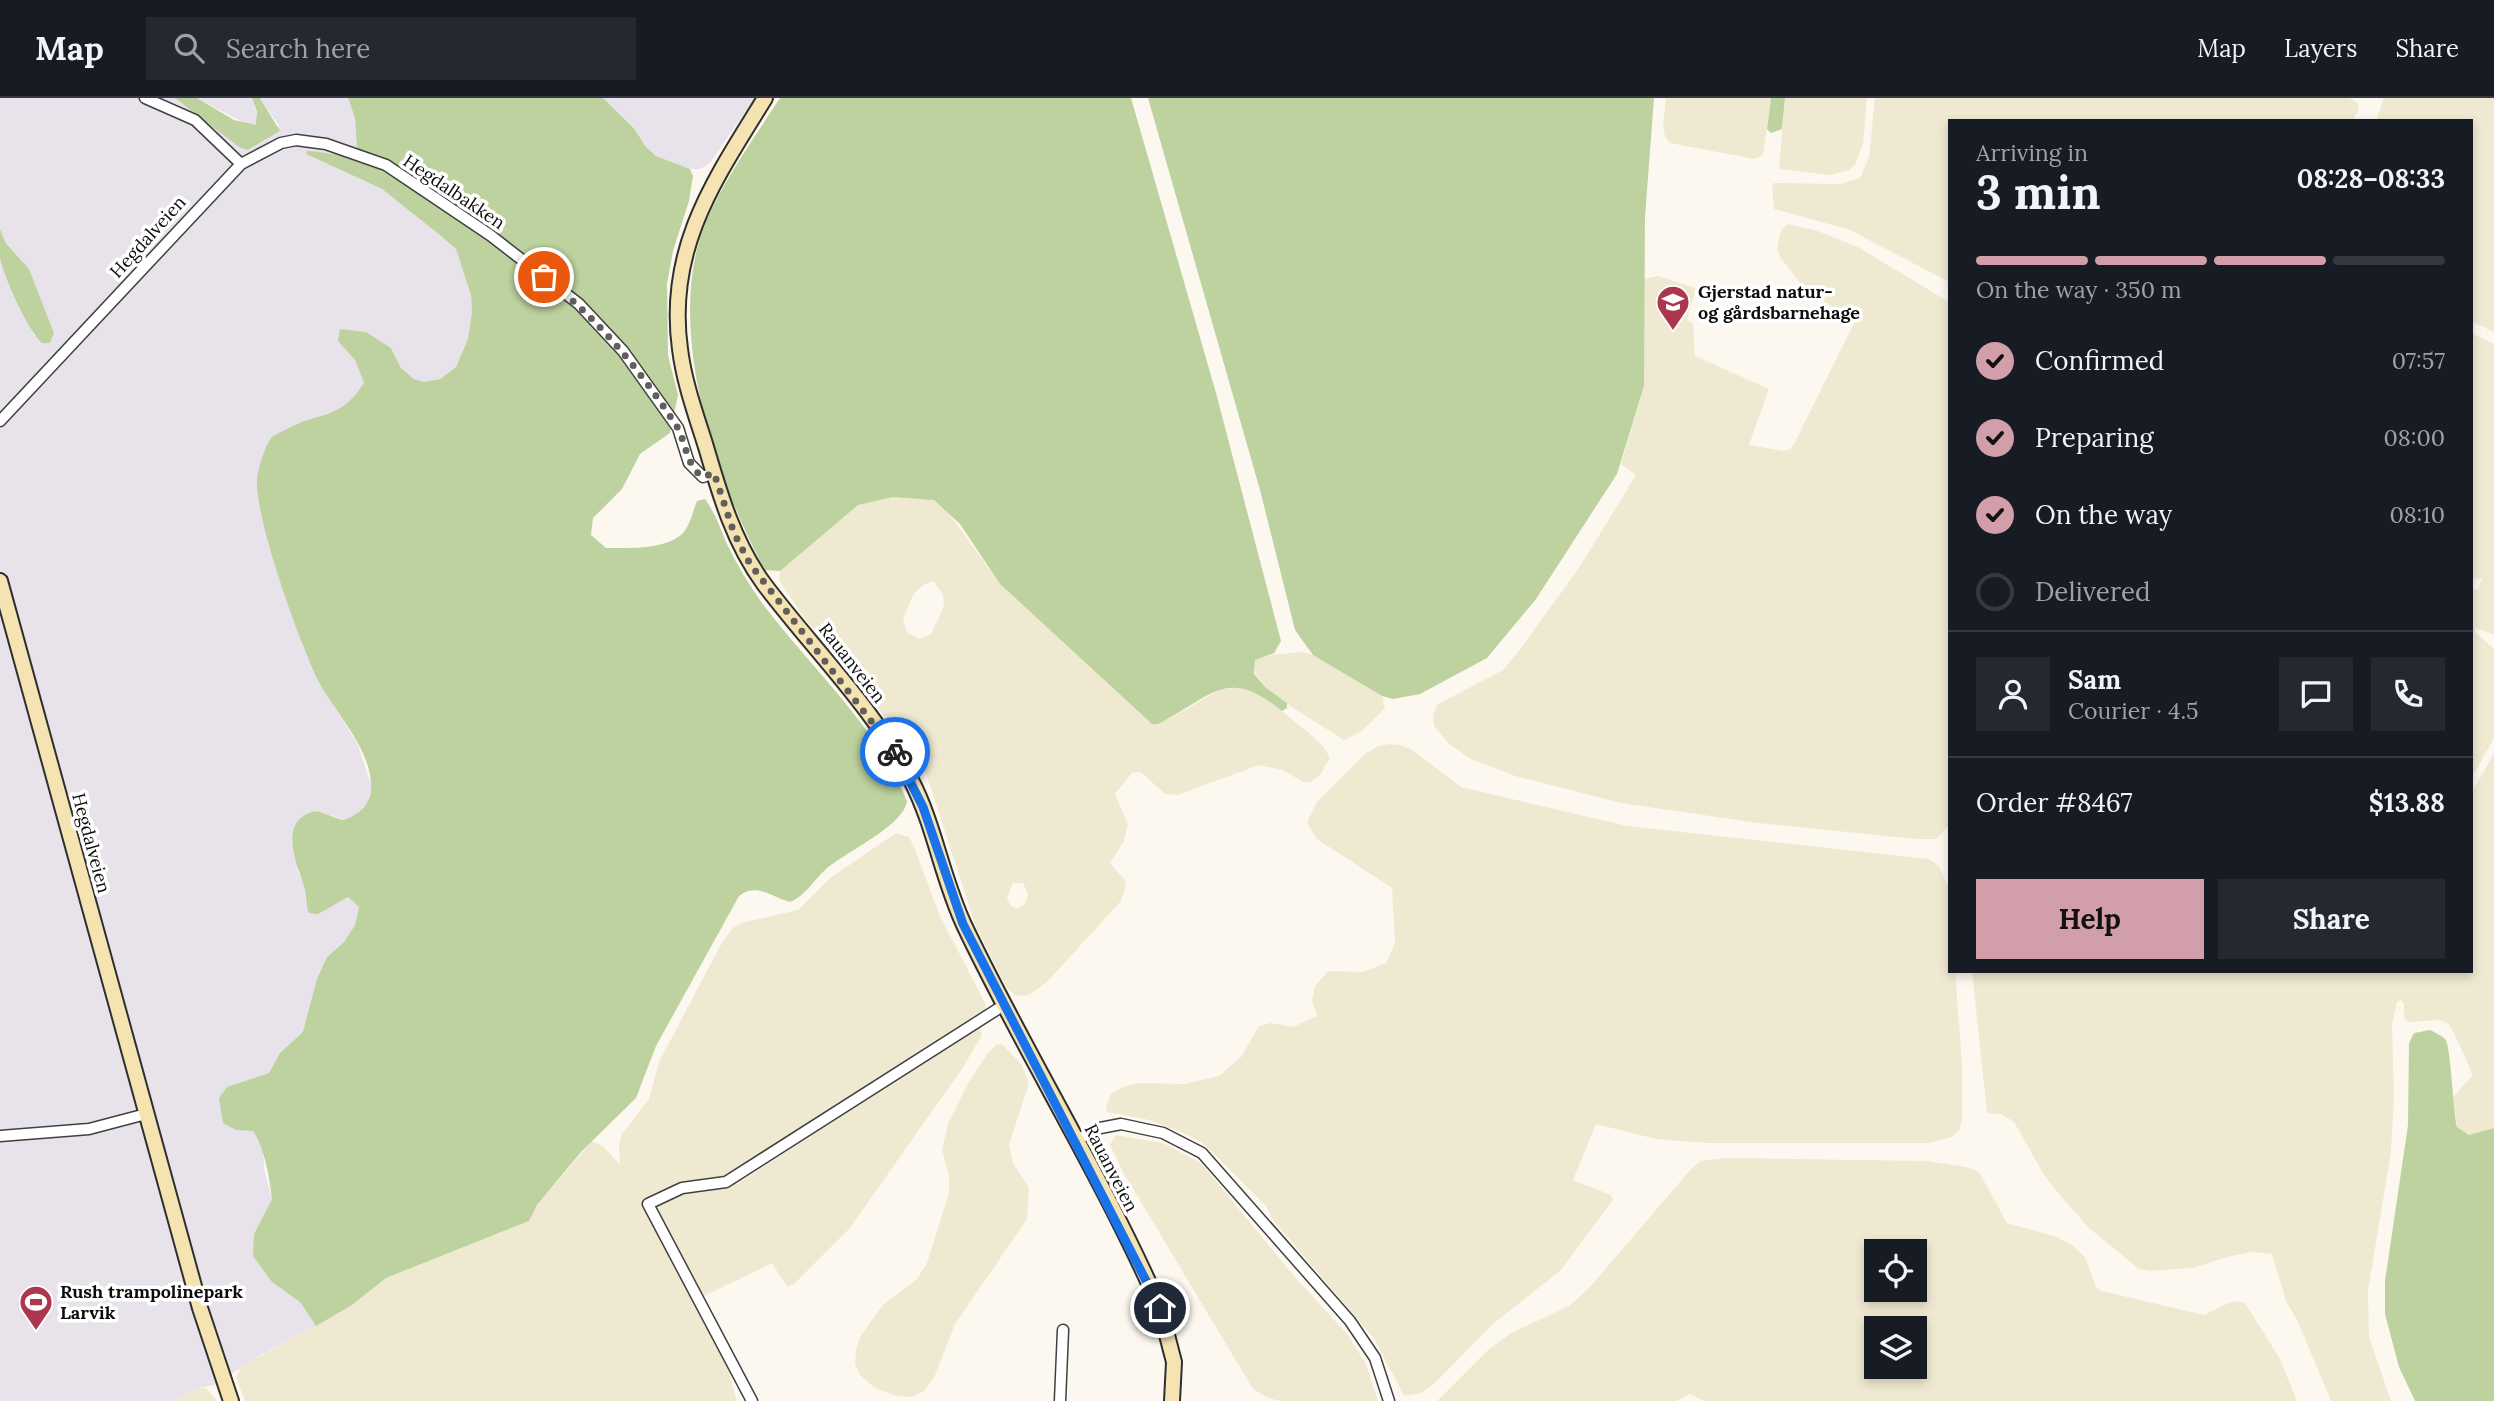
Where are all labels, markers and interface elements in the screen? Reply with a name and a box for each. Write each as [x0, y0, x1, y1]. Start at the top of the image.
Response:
search box [146, 17, 636, 80]
text: Map [35, 27, 104, 69]
icon: search [170, 29, 208, 67]
text: Search here [226, 32, 370, 65]
text: Map [2197, 33, 2246, 64]
text: Layers [2284, 33, 2357, 64]
text: Share [2395, 33, 2459, 64]
text: Arriving in [1976, 138, 2088, 167]
street label: Hegdalbakken [399, 149, 510, 234]
text: 08:28–08:33 [2297, 162, 2445, 195]
text: 3 min [1976, 163, 2101, 222]
street label: Hegdalveien [105, 191, 191, 282]
pin [514, 247, 574, 307]
icon: bag [525, 258, 563, 296]
text: On the way · 350 m [1976, 275, 2182, 304]
place label: Gjerstad natur- og gårdsbarnehage [1698, 280, 1860, 324]
school or university icon: Gjerstad natur- og gårdsbarnehage [1654, 283, 1692, 332]
icon: check [1976, 342, 2014, 380]
text: Confirmed [2035, 344, 2164, 377]
text: 07:57 [2392, 346, 2445, 375]
icon: check [1976, 419, 2014, 457]
text: Preparing [2035, 421, 2154, 454]
text: 08:00 [2383, 423, 2445, 452]
icon: check [1976, 496, 2014, 534]
text: On the way [2035, 498, 2172, 531]
text: 08:10 [2389, 500, 2445, 529]
text: Delivered [2035, 575, 2151, 608]
street label: Rauanveien [814, 618, 891, 708]
button: person [1976, 657, 2050, 731]
button: chat [2279, 657, 2353, 731]
button: phone [2371, 657, 2445, 731]
text: Sam [2068, 663, 2121, 696]
text: Courier · 4.5 [2068, 696, 2199, 725]
courier [860, 717, 930, 787]
icon: bike [876, 733, 914, 771]
text: Order #8467 [1976, 786, 2133, 819]
text: $13.88 [2369, 786, 2445, 819]
street label: Hegdalveien [67, 790, 116, 895]
button: Help [1976, 879, 2204, 959]
button: Share [2218, 879, 2445, 959]
street label: Rauanveien [1079, 1120, 1143, 1216]
map controls [1864, 1239, 1927, 1379]
button: locate [1864, 1239, 1927, 1302]
pin [1130, 1278, 1190, 1338]
place label: Rush trampolinepark Larvik [60, 1280, 243, 1324]
sports icon: Rush trampolinepark Larvik [17, 1283, 55, 1332]
icon: home [1141, 1289, 1179, 1327]
button: layers [1864, 1316, 1927, 1379]

